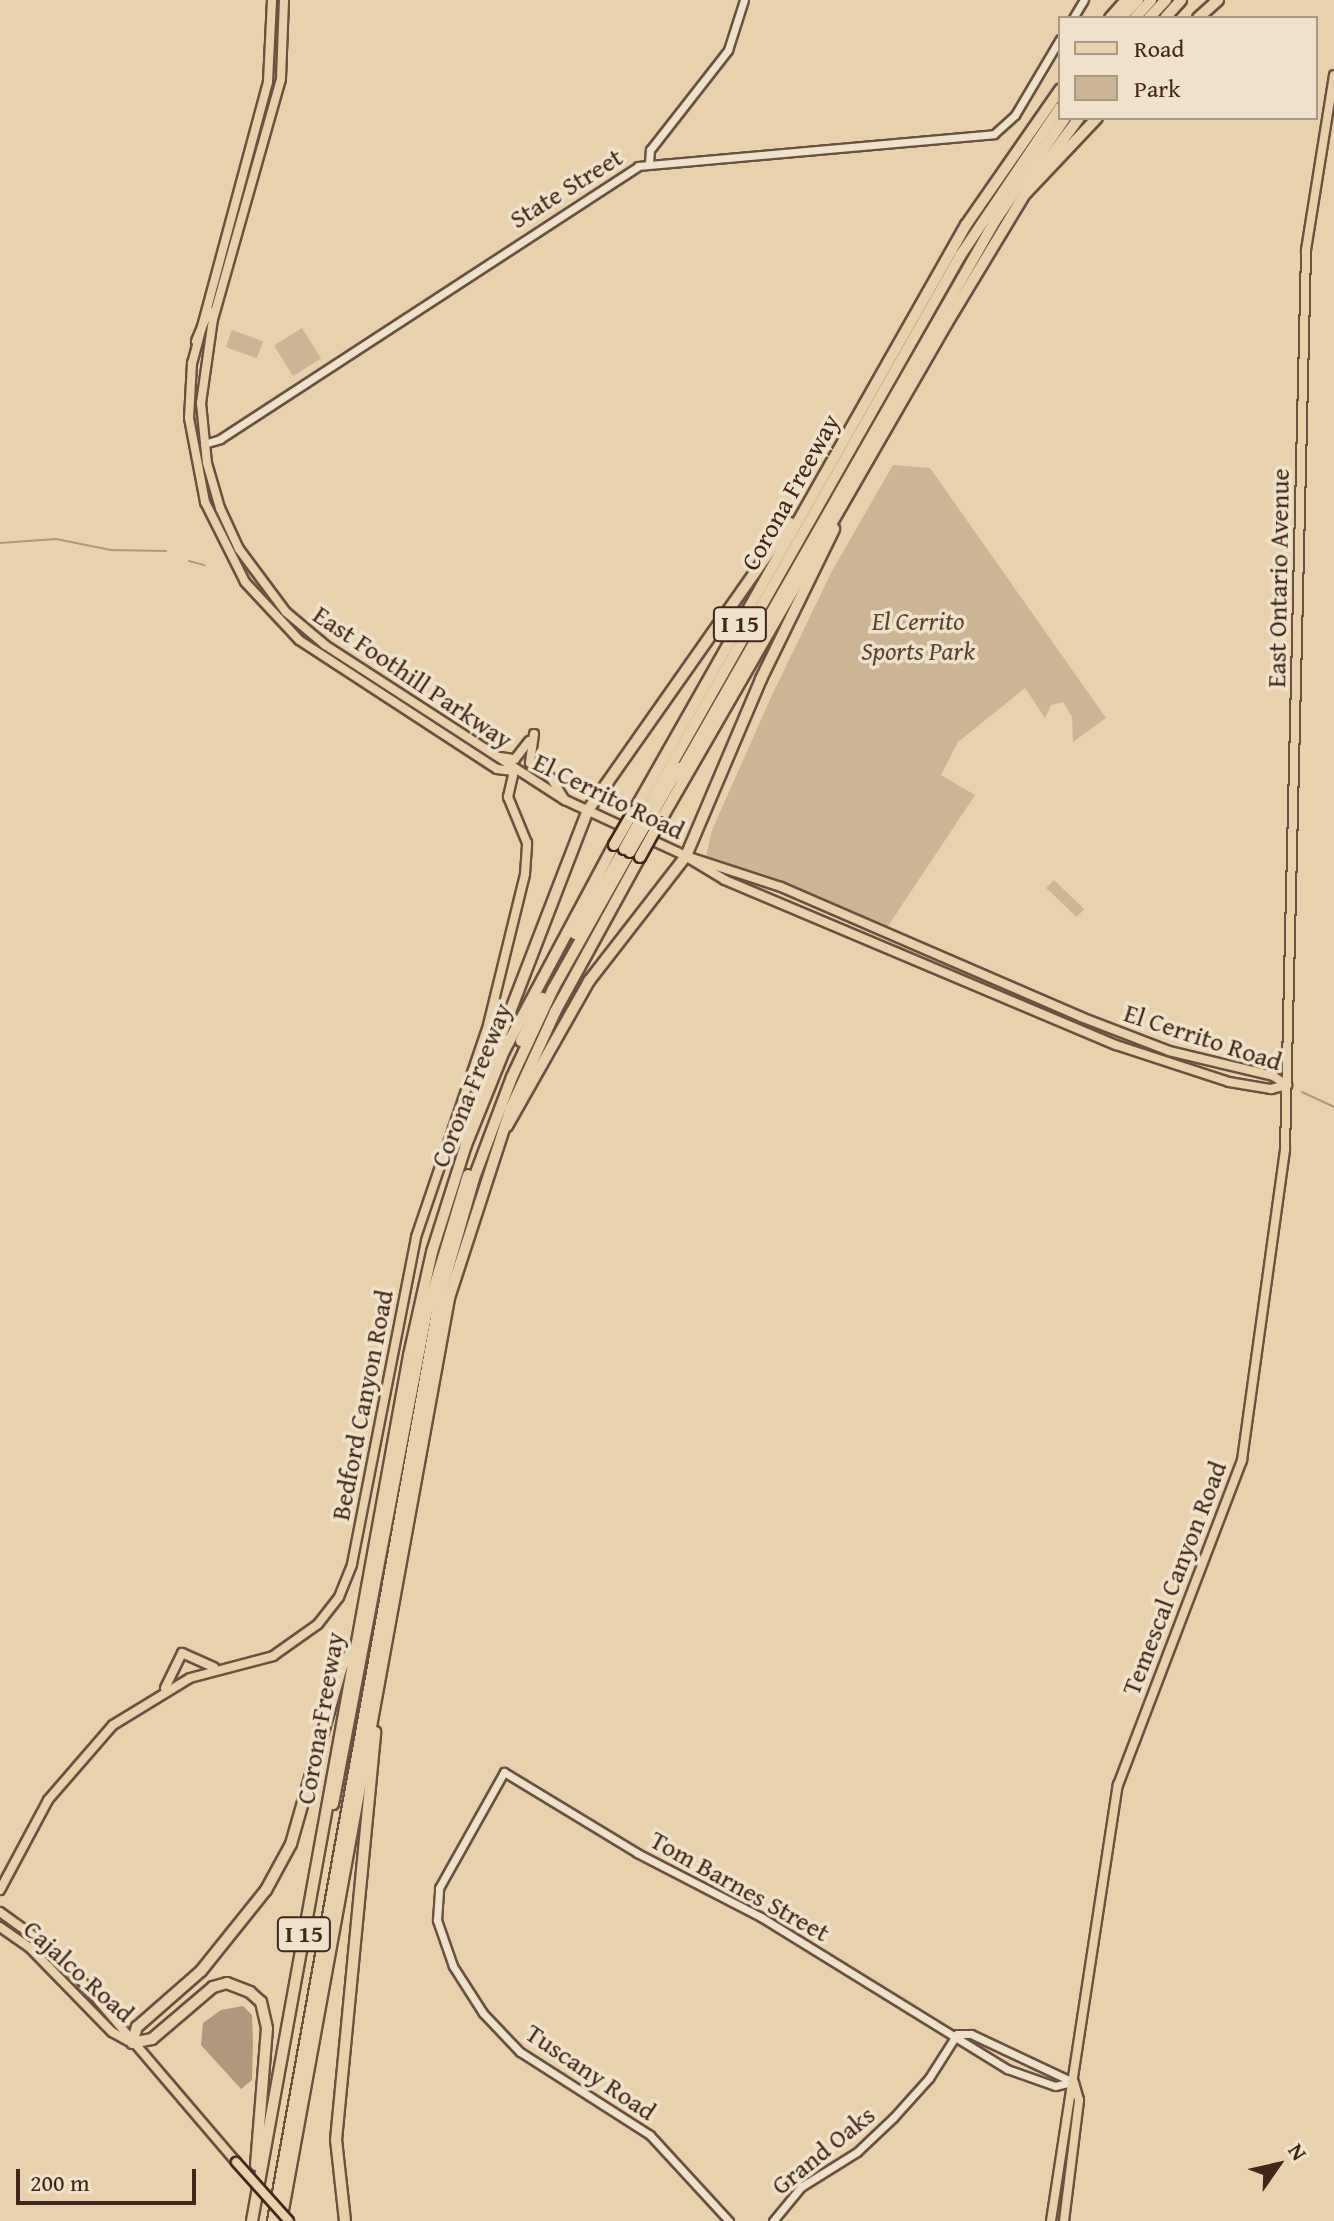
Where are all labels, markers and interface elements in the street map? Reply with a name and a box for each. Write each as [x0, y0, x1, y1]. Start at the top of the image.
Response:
legend [1058, 16, 1318, 120]
text: Road [1134, 31, 1184, 66]
text: Park [1134, 71, 1180, 106]
street label: State Street [504, 141, 628, 235]
street label: Corona Freeway [734, 408, 846, 576]
street label: East Ontario Avenue [1260, 468, 1296, 688]
street label: East Foothill Parkway [307, 599, 519, 755]
road number: I 15 [712, 604, 768, 644]
park label: El Cerrito Sports Park [861, 605, 975, 666]
street label: El Cerrito Road [529, 746, 689, 846]
street label: El Cerrito Road [1120, 997, 1286, 1077]
street label: Corona Freeway [424, 998, 518, 1172]
street label: Bedford Canyon Road [324, 1287, 400, 1523]
street label: Temescal Canyon Road [1115, 1457, 1233, 1699]
street label: Corona Freeway [290, 1629, 350, 1807]
street label: Tom Barnes Street [645, 1824, 835, 1948]
street label: Cajalco Road [17, 1913, 141, 2029]
road number: I 15 [276, 1914, 332, 1954]
street label: Tuscany Road [520, 2017, 662, 2127]
street label: Grand Oaks [765, 2099, 881, 2201]
north arrow [1238, 2125, 1318, 2205]
text: N [1281, 2137, 1315, 2167]
scale bar [20, 2153, 200, 2203]
text: 200 m [30, 2165, 90, 2200]

